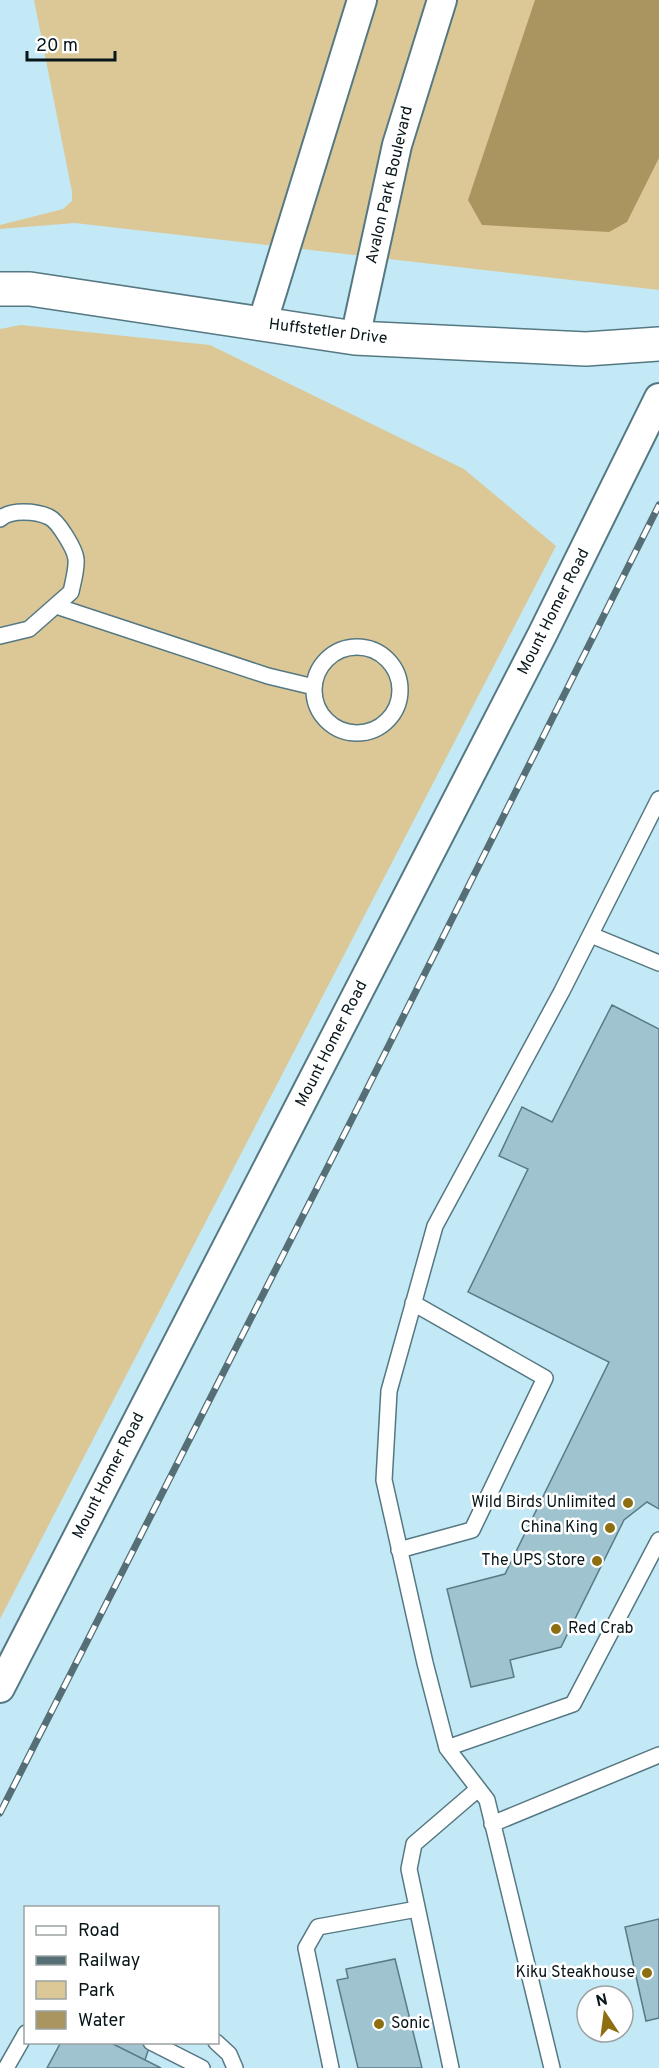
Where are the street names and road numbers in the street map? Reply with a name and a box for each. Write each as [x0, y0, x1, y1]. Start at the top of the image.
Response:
street label: Avalon Park Boulevard [362, 104, 418, 266]
street label: Huffstetler Drive [268, 315, 388, 349]
street label: Mount Homer Road [513, 545, 595, 679]
street label: Mount Homer Road [291, 977, 373, 1111]
street label: Mount Homer Road [68, 1409, 150, 1543]

